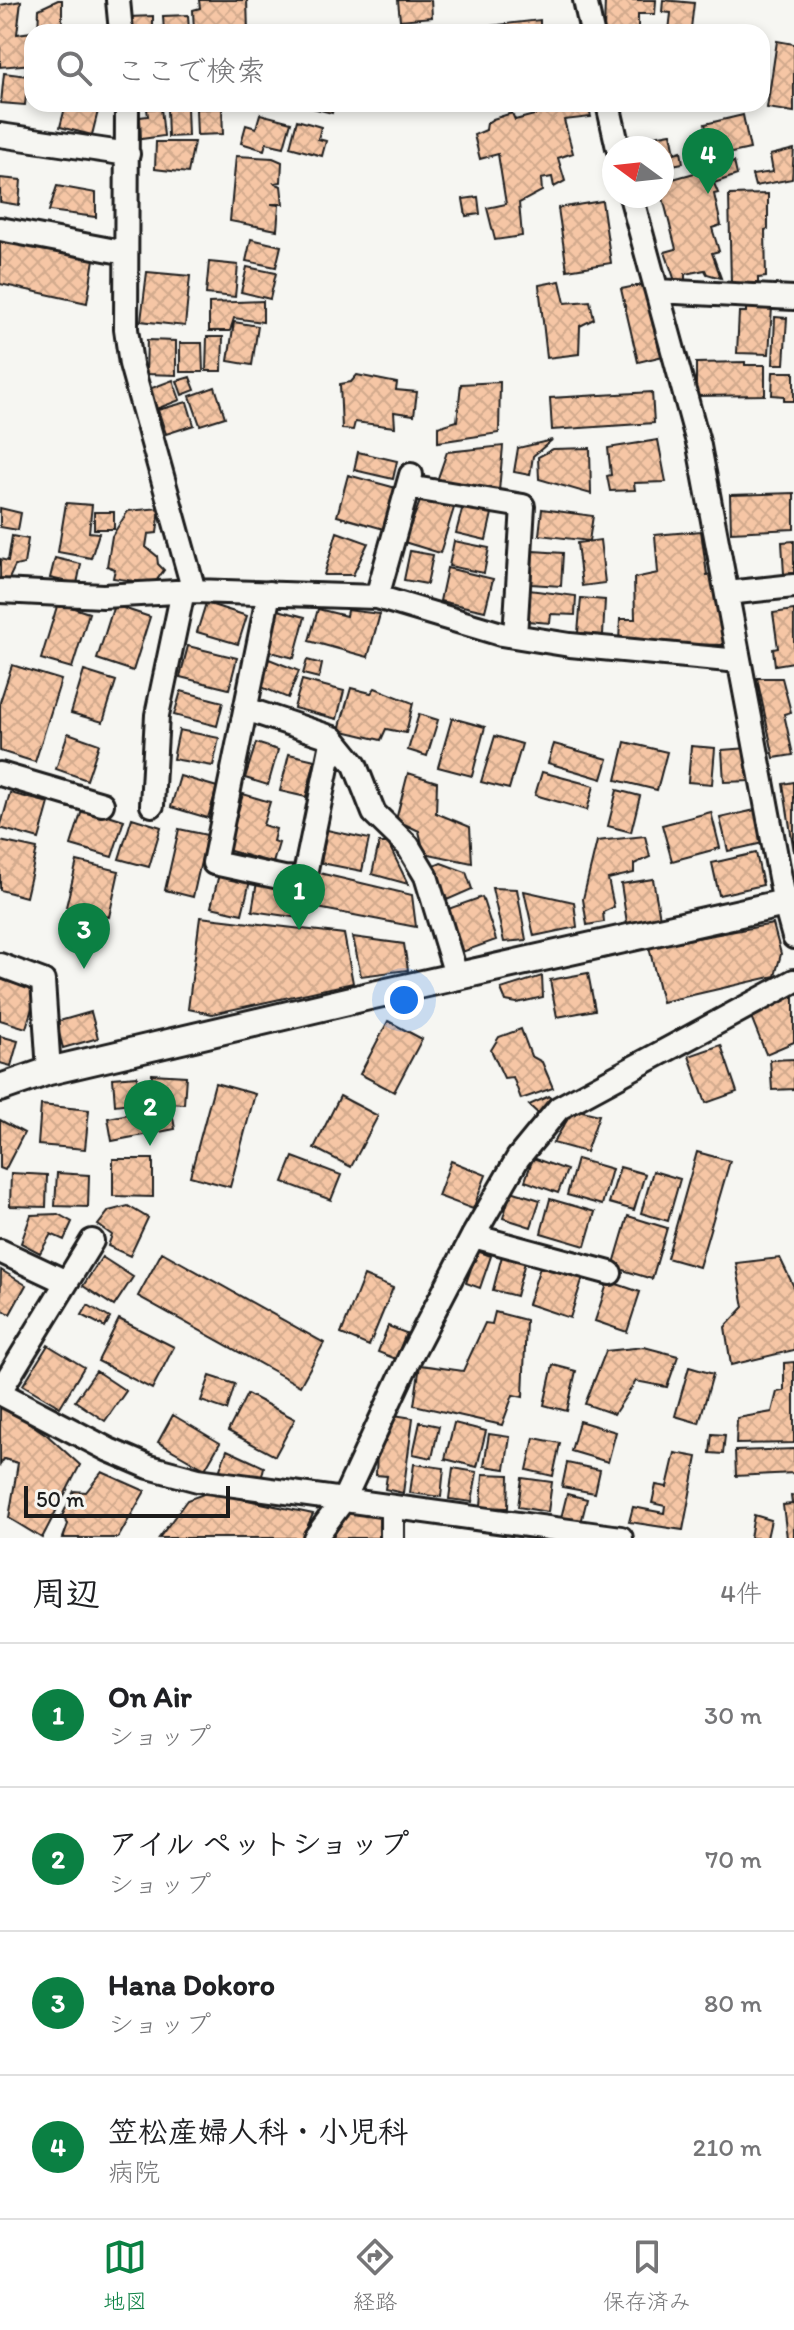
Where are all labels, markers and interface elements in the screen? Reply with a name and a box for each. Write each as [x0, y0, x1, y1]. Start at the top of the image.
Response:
search box [24, 24, 770, 112]
icon: search [52, 46, 96, 90]
text: ここで検索 [116, 52, 266, 89]
pin: 4 [682, 128, 734, 194]
north arrow [602, 136, 674, 208]
pin: 1 [273, 864, 325, 930]
pin: 3 [58, 903, 110, 969]
your location [384, 980, 424, 1020]
pin: 2 [124, 1080, 176, 1146]
scale bar [24, 1482, 230, 1518]
text: 50 m [36, 1486, 85, 1513]
text: 周辺 [32, 1573, 100, 1614]
text: 4件 [720, 1577, 762, 1609]
text: On Air [108, 1678, 192, 1715]
text: 1 [52, 1699, 64, 1731]
text: 30 m [704, 1699, 762, 1731]
text: ショップ [108, 1720, 211, 1752]
text: アイル ペットショップ [108, 1825, 409, 1862]
text: 2 [51, 1843, 65, 1875]
text: 70 m [705, 1843, 762, 1875]
text: ショップ [108, 1868, 211, 1900]
text: Hana Dokoro [108, 1966, 275, 2003]
text: 3 [51, 1987, 65, 2019]
text: 80 m [704, 1987, 762, 2019]
text: ショップ [108, 2008, 211, 2040]
text: 笠松産婦人科・小児科 [108, 2113, 408, 2150]
text: 4 [50, 2131, 66, 2163]
text: 210 m [693, 2131, 762, 2163]
text: 病院 [108, 2156, 160, 2188]
tab: 地図 [103, 2235, 147, 2315]
tab: 経路 [353, 2235, 397, 2315]
tab: 保存済み [603, 2235, 691, 2315]

